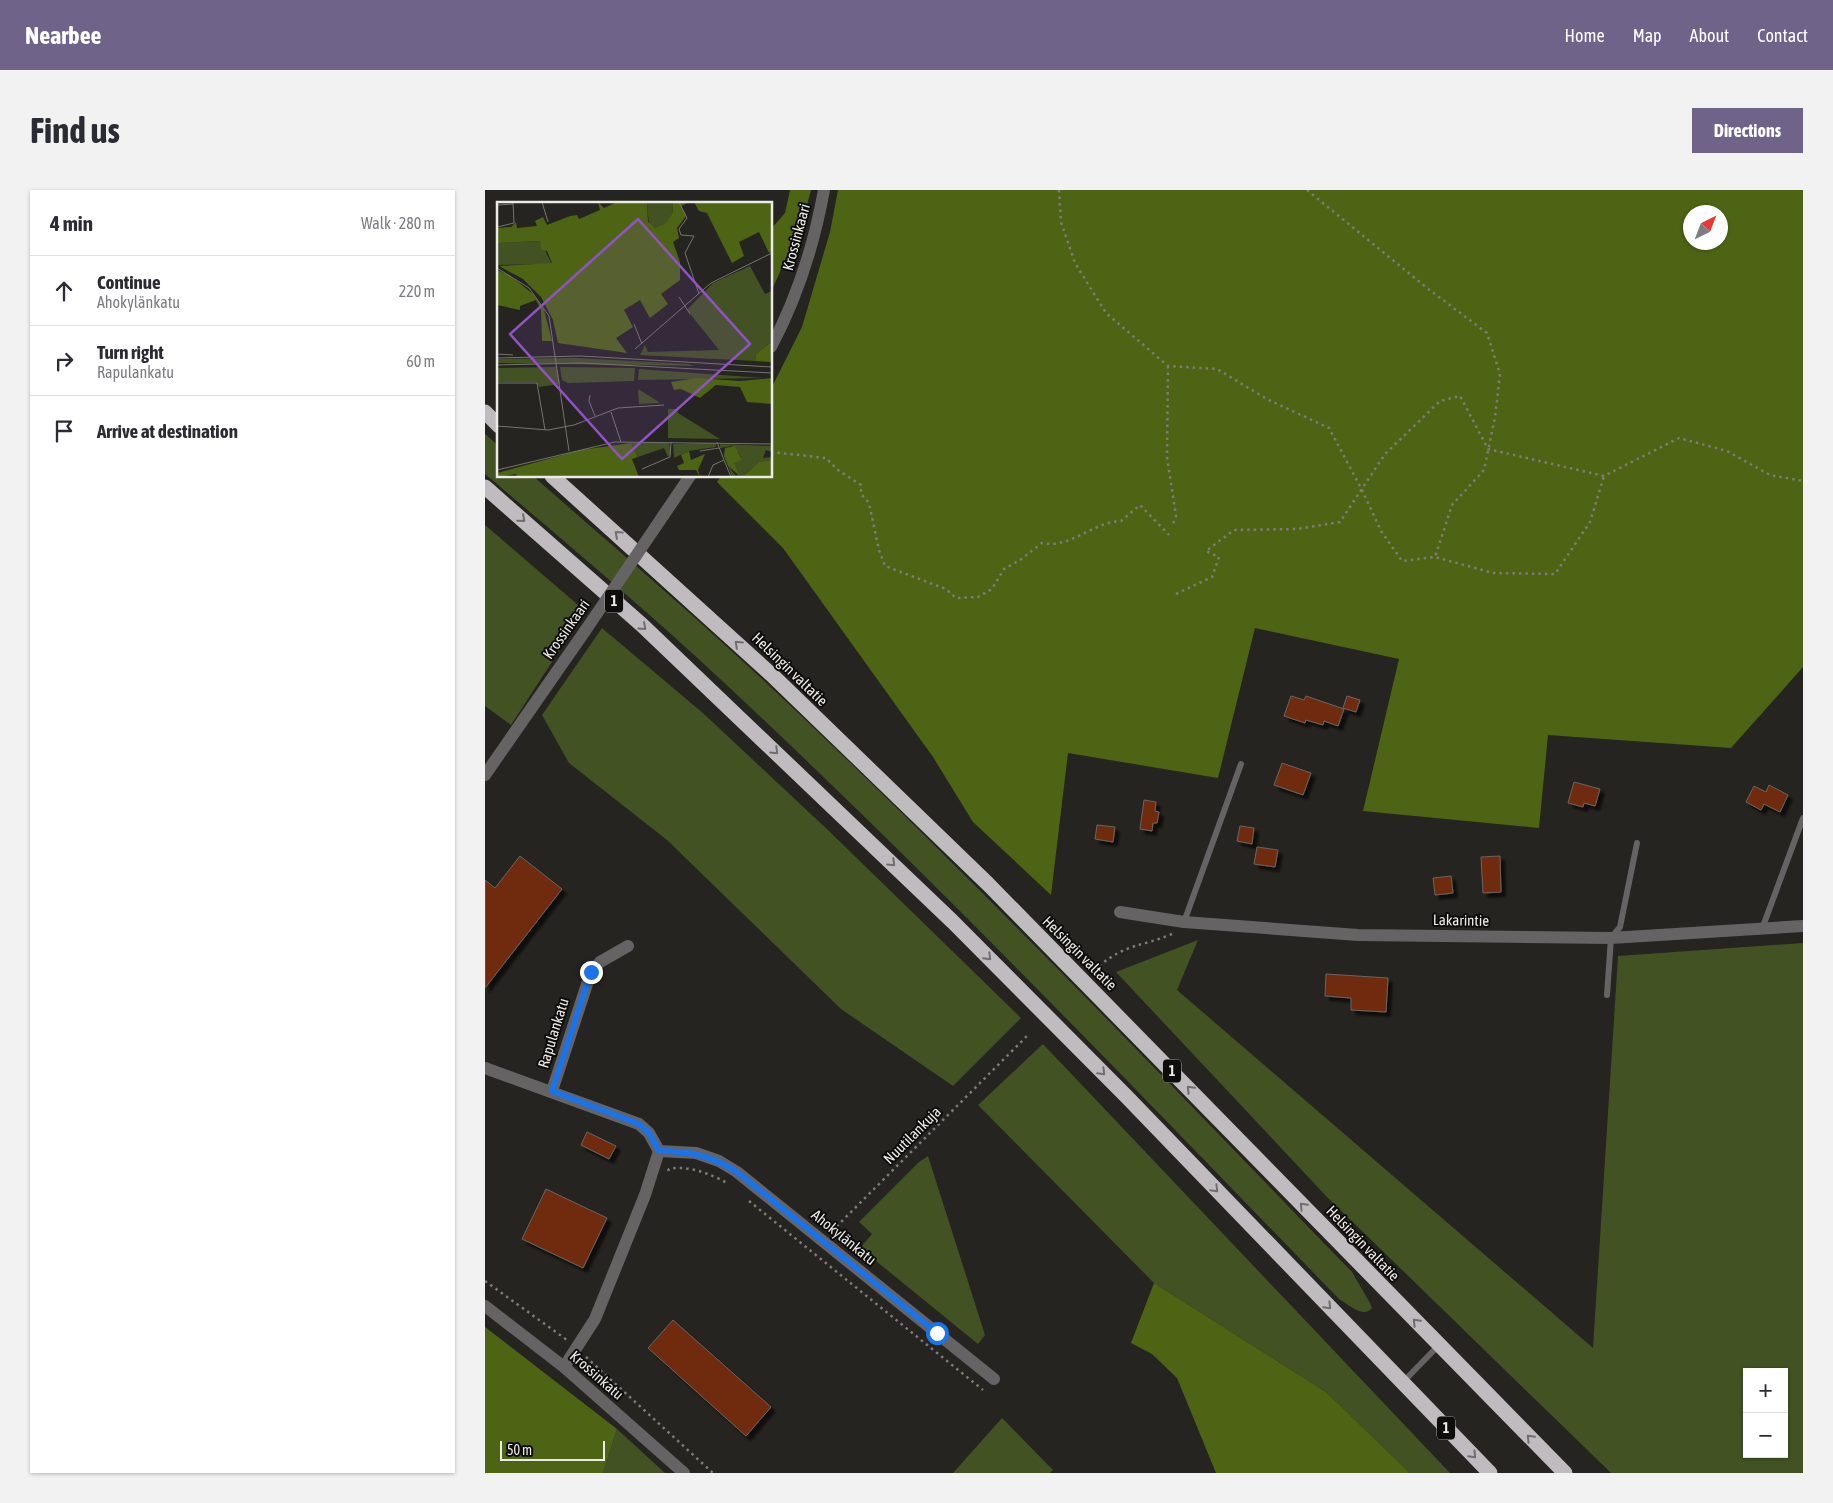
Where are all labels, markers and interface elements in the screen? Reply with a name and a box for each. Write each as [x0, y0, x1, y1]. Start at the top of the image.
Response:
text: Nearbee [25, 22, 101, 49]
text: Home [1565, 25, 1605, 46]
text: Map [1633, 25, 1662, 46]
text: About [1690, 25, 1729, 46]
text: Contact [1757, 25, 1808, 46]
button: Directions [1692, 108, 1803, 153]
text: Find us [30, 110, 120, 150]
inset map [497, 202, 773, 478]
street label: Krossinkaari [779, 202, 813, 272]
north arrow [1683, 205, 1728, 250]
text: 4 min [50, 211, 93, 235]
text: Walk · 280 m [361, 214, 435, 232]
text: Continue [97, 271, 161, 293]
icon: ahead [50, 277, 78, 305]
text: 220 m [399, 282, 435, 300]
text: Ahokylänkatu [97, 293, 180, 311]
text: Turn right [97, 341, 164, 363]
icon: right [50, 347, 78, 375]
text: 60 m [406, 352, 435, 370]
text: Rapulankatu [97, 363, 174, 381]
icon: arrive [50, 417, 78, 445]
text: Arrive at destination [97, 420, 238, 442]
one-way arrow [516, 514, 525, 523]
one-way arrow [614, 531, 623, 540]
road number: 1 [605, 590, 623, 612]
street label: Krossinkaari [539, 596, 593, 662]
one-way arrow [638, 621, 647, 630]
street label: Helsingin valtatie [749, 629, 831, 709]
one-way arrow [734, 641, 743, 650]
one-way arrow [769, 745, 778, 754]
one-way arrow [886, 857, 895, 866]
street label: Lakarintie [1433, 911, 1489, 929]
street label: Helsingin valtatie [1039, 912, 1121, 994]
one-way arrow [982, 951, 991, 960]
route end [580, 961, 603, 984]
street label: Rapulankatu [534, 996, 572, 1070]
road number: 1 [1163, 1059, 1181, 1082]
one-way arrow [1096, 1067, 1105, 1076]
one-way arrow [1187, 1086, 1196, 1095]
street label: Nuutilankuja [880, 1103, 944, 1167]
one-way arrow [1209, 1183, 1218, 1192]
street label: Helsingin valtatie [1323, 1202, 1403, 1284]
one-way arrow [1300, 1203, 1309, 1212]
street label: Ahokylänkatu [808, 1206, 880, 1268]
one-way arrow [1322, 1300, 1331, 1309]
one-way arrow [1413, 1319, 1422, 1328]
route start [926, 1322, 949, 1345]
street label: Krossinkatu [567, 1347, 627, 1403]
map controls [1743, 1368, 1788, 1458]
button: + [1743, 1368, 1788, 1413]
button: − [1743, 1413, 1788, 1458]
road number: 1 [1437, 1416, 1455, 1440]
one-way arrow [1527, 1435, 1536, 1444]
scale bar [500, 1438, 605, 1461]
text: 50 m [507, 1442, 532, 1458]
one-way arrow [1467, 1449, 1476, 1458]

